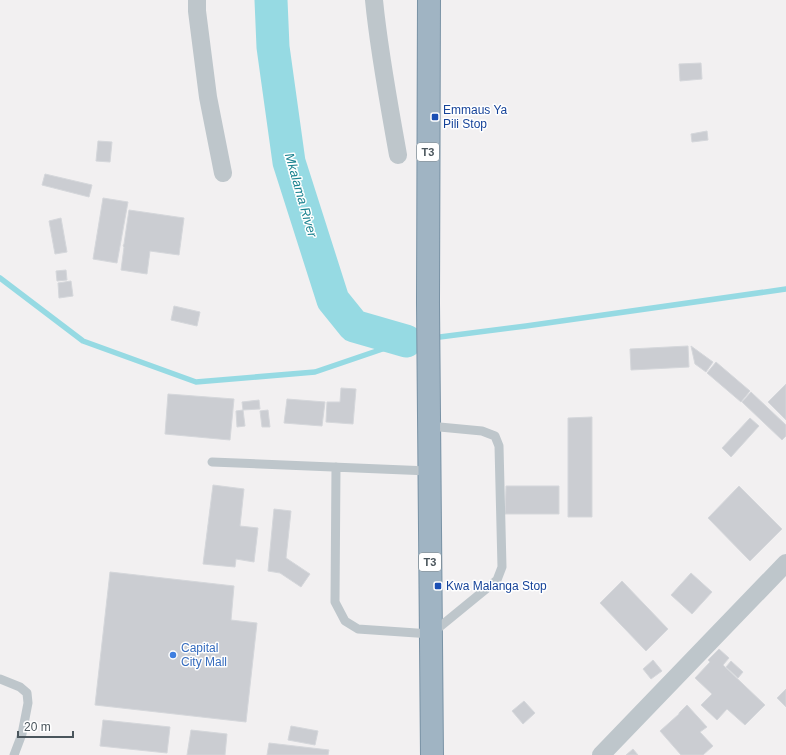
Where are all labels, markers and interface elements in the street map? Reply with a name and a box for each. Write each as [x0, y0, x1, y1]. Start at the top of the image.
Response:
place label: Emmaus Ya Pili Stop [443, 103, 508, 131]
marker: Emmaus Ya Pili Stop [430, 112, 440, 122]
road number: T3 [417, 143, 439, 161]
water label: Mkalama River [282, 151, 320, 239]
road number: T3 [419, 553, 441, 571]
place label: Kwa Malanga Stop [446, 579, 547, 593]
marker: Kwa Malanga Stop [433, 581, 443, 591]
place label: Capital City Mall [181, 641, 227, 669]
marker: Capital City Mall [168, 650, 178, 660]
scale bar [18, 713, 73, 739]
text: 20 m [24, 720, 51, 734]

